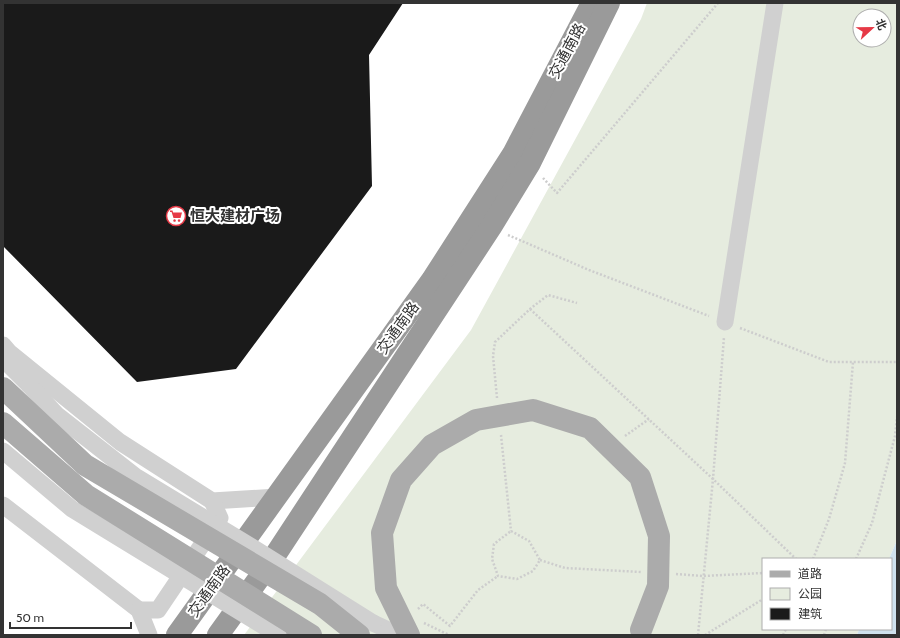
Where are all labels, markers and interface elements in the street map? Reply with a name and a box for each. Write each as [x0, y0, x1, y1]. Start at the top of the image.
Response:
north arrow [852, 8, 892, 48]
text: 北 [873, 17, 890, 32]
street label: 交通南路 [545, 20, 589, 82]
supermarket icon: 恒大建材广场 [165, 205, 187, 227]
place label: 恒大建材广场 [190, 207, 280, 225]
street label: 交通南路 [373, 298, 423, 358]
legend [762, 558, 892, 630]
street label: 交通南路 [184, 561, 234, 621]
text: 道路 [798, 566, 822, 581]
text: 公园 [798, 586, 822, 601]
scale bar [10, 604, 131, 630]
text: 建筑 [798, 606, 822, 621]
text: 50 m [16, 610, 44, 625]

